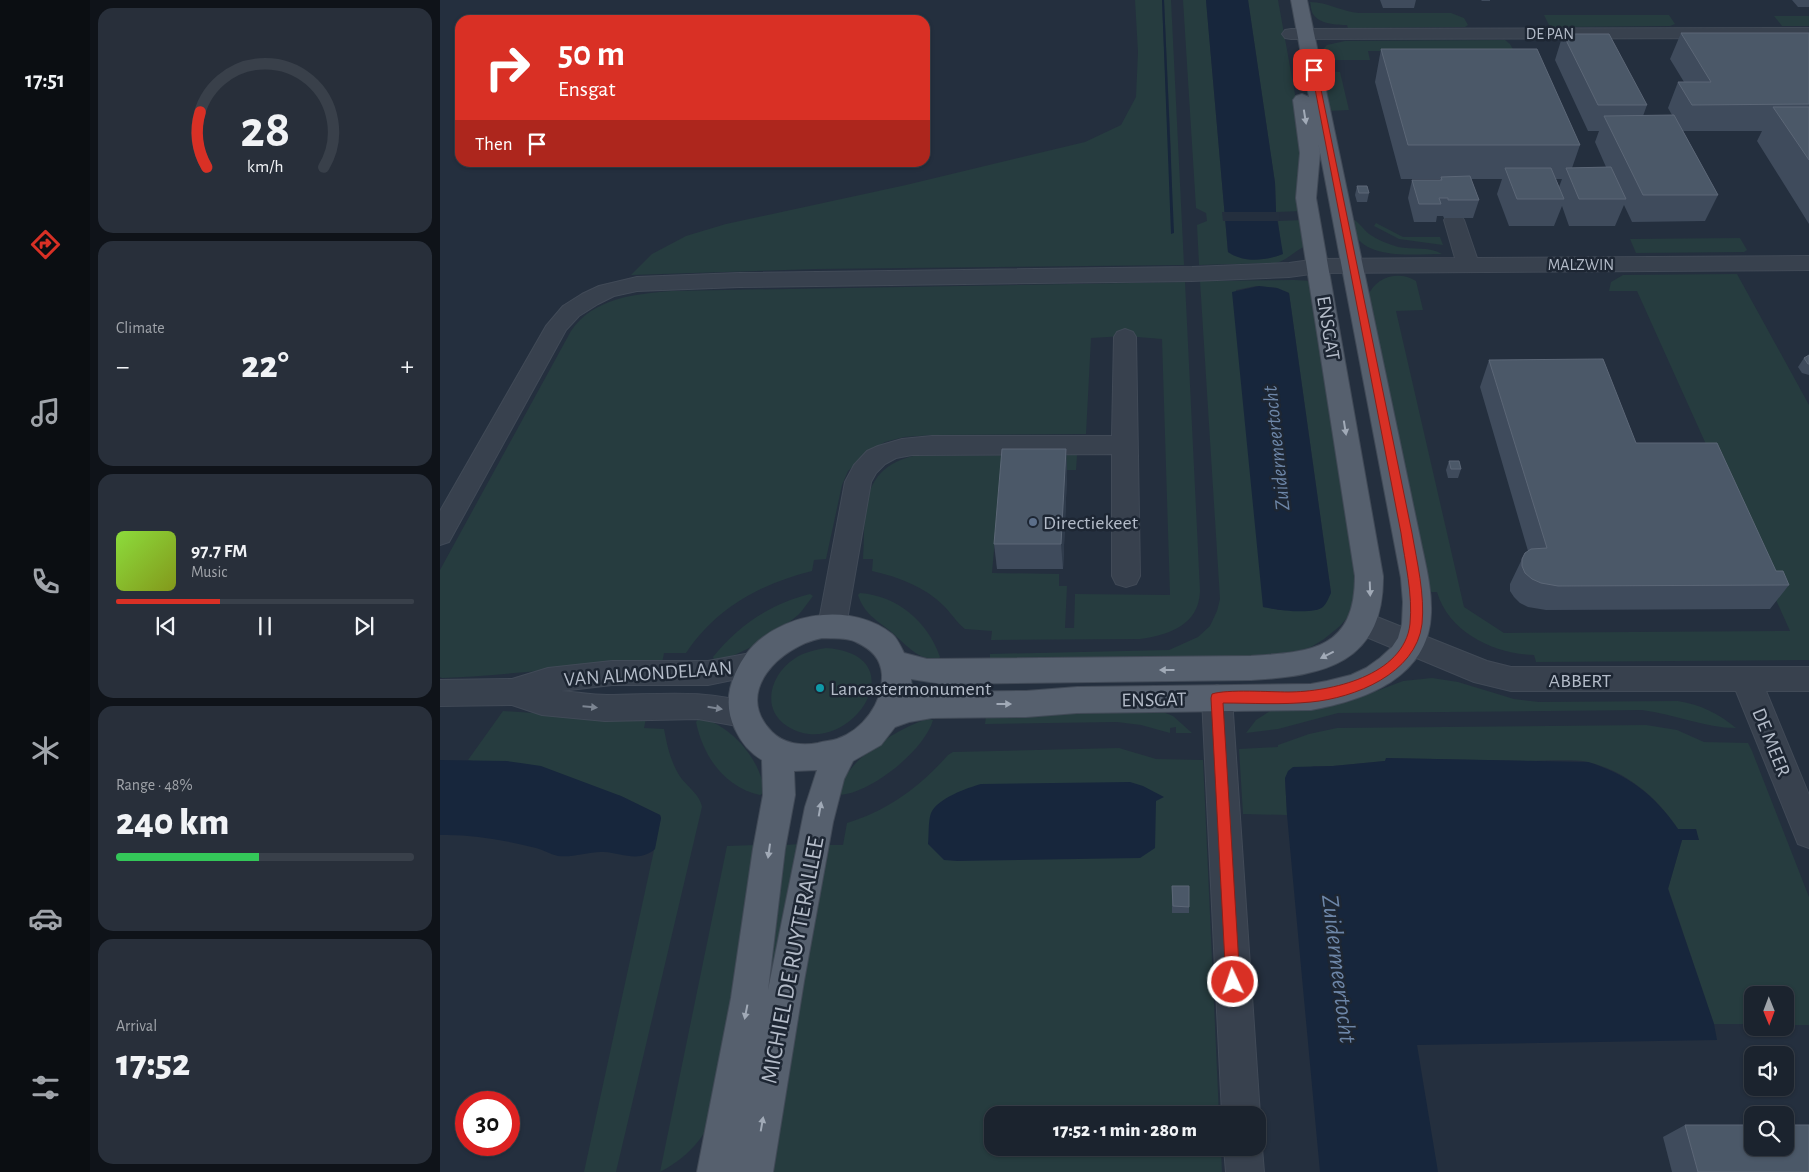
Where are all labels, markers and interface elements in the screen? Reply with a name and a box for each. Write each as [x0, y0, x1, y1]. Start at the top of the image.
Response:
street label: DE PAN [1526, 26, 1574, 42]
icon: right [475, 35, 540, 100]
text: 50 m [558, 37, 625, 72]
pin [1293, 49, 1335, 91]
icon: arrive [1300, 56, 1328, 84]
text: 17:51 [25, 69, 65, 91]
text: Ensgat [558, 78, 616, 100]
text: 28 [240, 104, 290, 156]
one-way arrow [1301, 109, 1309, 125]
icon: arrive [523, 130, 551, 158]
text: Then [475, 135, 513, 154]
text: km/h [247, 158, 283, 176]
icon: directions [28, 227, 63, 262]
street label: MALZWIN [1548, 257, 1614, 273]
street label: ENSGAT [1313, 294, 1343, 362]
text: Climate [116, 320, 165, 336]
text: 22° [241, 347, 289, 385]
text: − [116, 353, 129, 381]
text: + [401, 353, 414, 381]
water label: Zuidermeertocht [1259, 384, 1294, 512]
icon: music [28, 395, 63, 430]
one-way arrow [1342, 421, 1350, 437]
place label: Directiekeet [1043, 513, 1139, 533]
marker: Directiekeet [1027, 516, 1039, 528]
text: 97.7 FM [191, 542, 247, 561]
icon: phone [28, 564, 63, 599]
text: Music [191, 564, 227, 580]
one-way arrow [1366, 581, 1374, 597]
icon: previous [152, 612, 180, 640]
icon: pause [251, 612, 279, 640]
icon: next [350, 612, 378, 640]
one-way arrow [1320, 651, 1334, 659]
street label: VAN ALMONDELAAN [563, 658, 733, 690]
one-way arrow [1158, 666, 1174, 674]
street label: ABBERT [1549, 671, 1612, 691]
place label: Lancastermonument [830, 679, 992, 699]
marker: Lancastermonument [814, 682, 826, 694]
street label: ENSGAT [1121, 689, 1187, 711]
one-way arrow [996, 700, 1012, 708]
one-way arrow [583, 703, 599, 711]
one-way arrow [707, 705, 723, 713]
street label: DE MEER [1748, 705, 1794, 780]
icon: climate [28, 733, 63, 768]
text: Range · 48% [116, 777, 193, 793]
one-way arrow [817, 801, 825, 817]
text: 240 km [116, 804, 229, 842]
street label: MICHIEL DE RUYTERALLEE [757, 834, 829, 1086]
one-way arrow [765, 843, 773, 859]
water label: Zuidermeertocht [1317, 893, 1360, 1046]
icon: car [28, 901, 63, 936]
position arrow [1206, 955, 1258, 1007]
north arrow [1744, 986, 1794, 1036]
map controls [1744, 986, 1794, 1156]
one-way arrow [742, 1004, 750, 1020]
text: Arrival [116, 1018, 157, 1034]
text: 17:52 [116, 1045, 190, 1083]
button: sound [1744, 1046, 1794, 1096]
icon: filters [28, 1070, 63, 1105]
speed limit sign: 30 [455, 1091, 520, 1156]
button: search [1744, 1106, 1794, 1156]
one-way arrow [759, 1116, 767, 1132]
text: 17:52 · 1 min · 280 m [1053, 1121, 1197, 1140]

